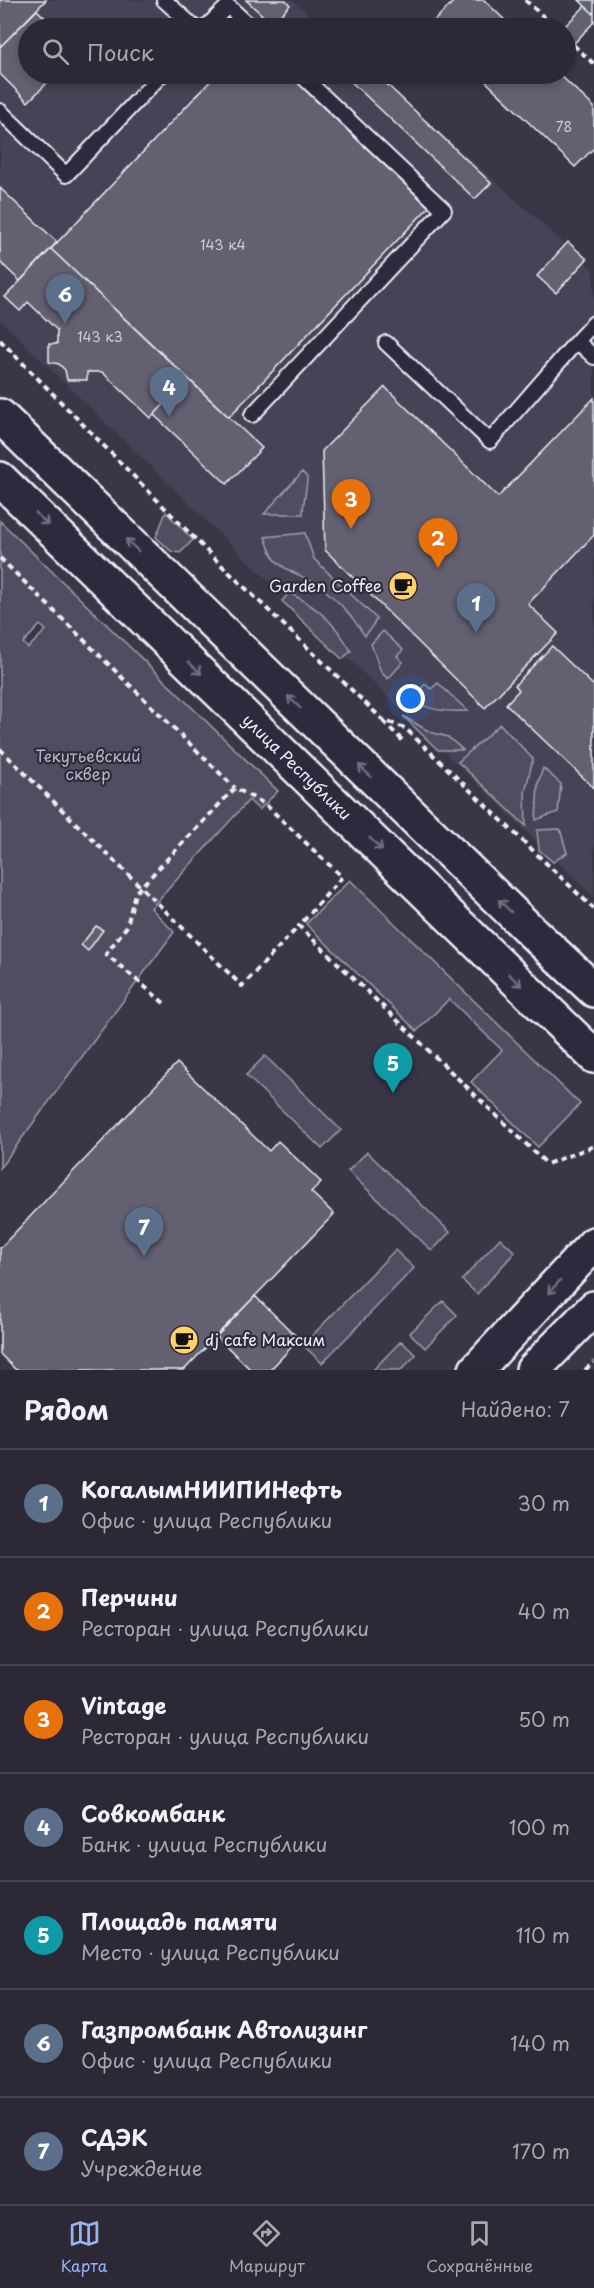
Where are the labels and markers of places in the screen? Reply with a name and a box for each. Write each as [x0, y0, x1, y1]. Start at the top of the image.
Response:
pin: 6 [46, 274, 84, 324]
pin: 4 [150, 368, 188, 417]
pin: 3 [332, 480, 370, 529]
pin: 2 [418, 518, 458, 568]
cafe icon: Garden Coffee [387, 570, 419, 602]
place label: Garden Coffee [269, 573, 382, 597]
pin: 1 [456, 584, 496, 633]
pin: 5 [374, 1044, 412, 1093]
pin: 7 [124, 1208, 164, 1257]
cafe icon: dj cafe Максим [168, 1324, 200, 1356]
place label: dj cafe Максим [205, 1327, 326, 1351]

